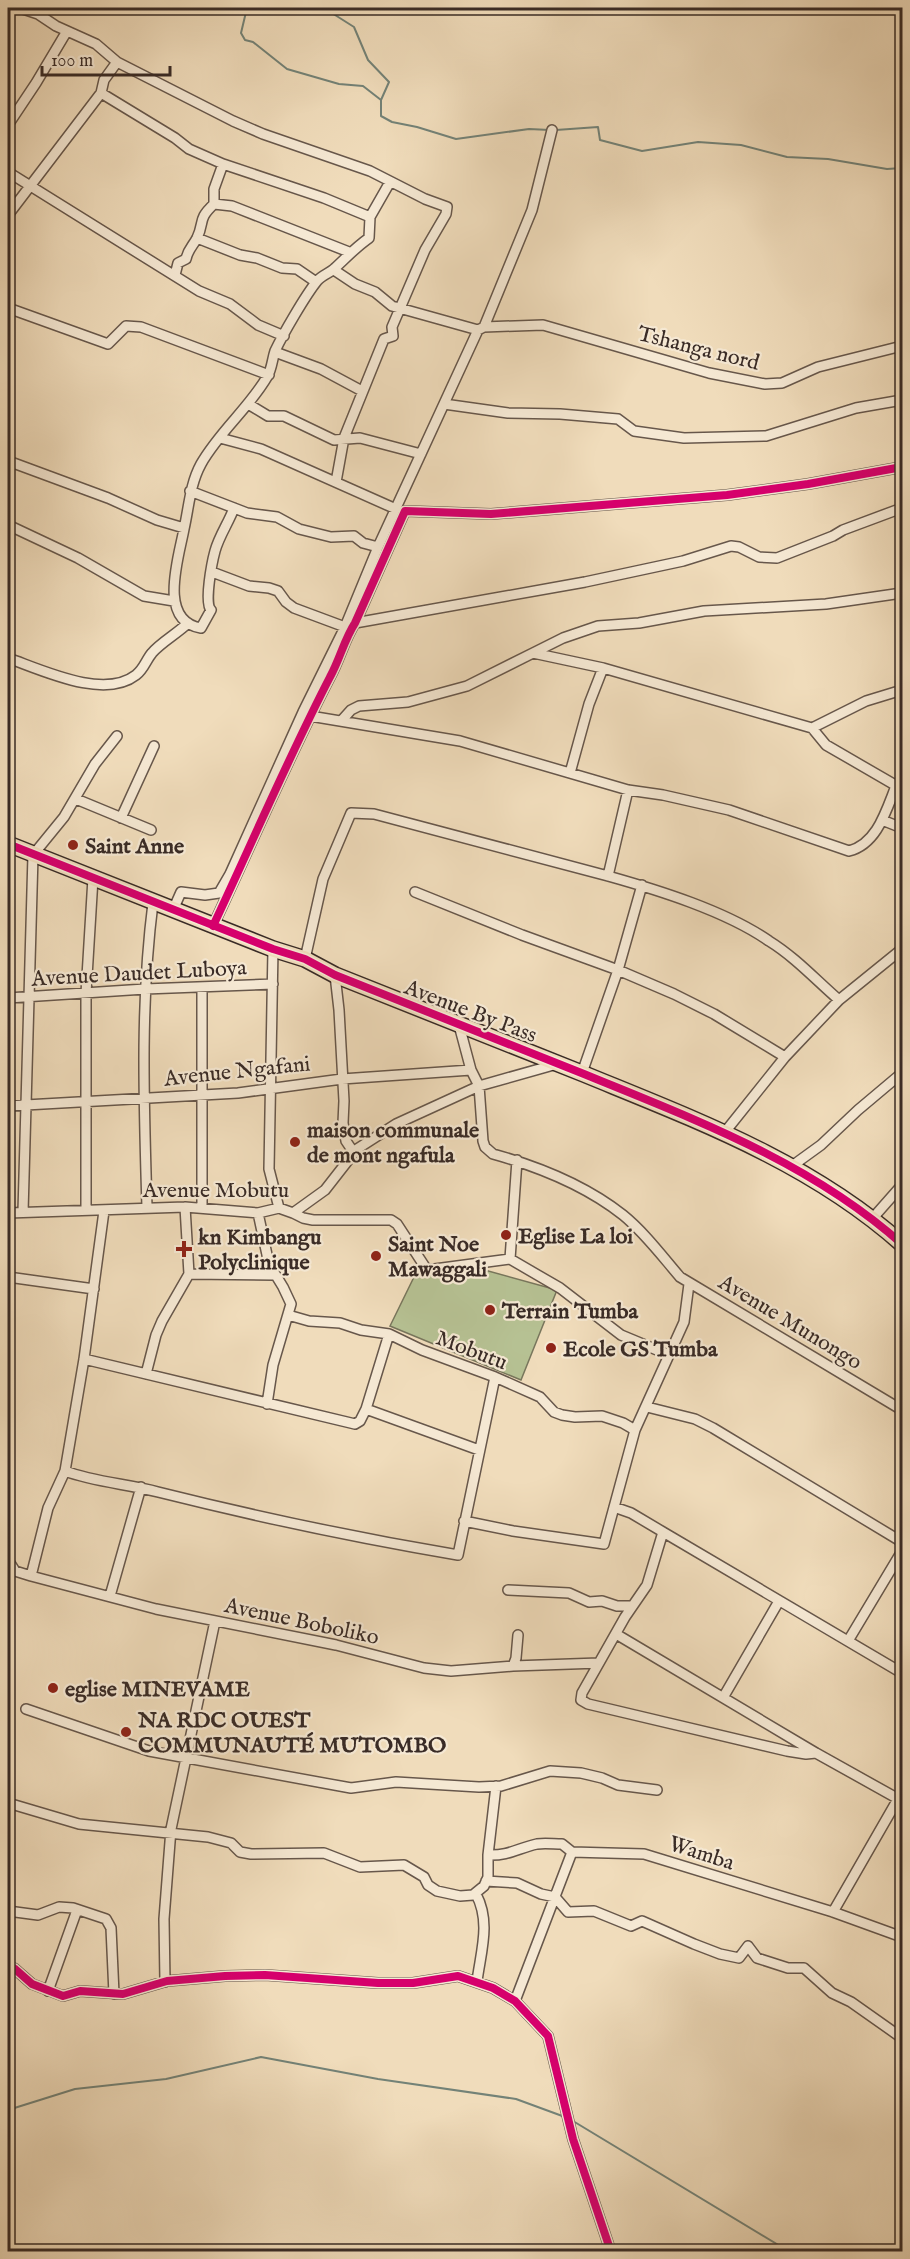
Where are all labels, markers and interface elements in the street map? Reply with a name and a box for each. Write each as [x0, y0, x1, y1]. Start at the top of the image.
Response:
scale bar [42, 39, 170, 77]
text: 100 m [51, 50, 93, 73]
street label: Tshanga nord [635, 320, 763, 378]
place label: Saint Anne [85, 833, 184, 861]
marker: Saint Anne [66, 838, 80, 852]
street label: Avenue Daudet Luboya [30, 954, 248, 994]
street label: Avenue By Pass [399, 973, 541, 1050]
street label: Avenue Ngafani [162, 1050, 312, 1094]
place label: maison communale de mont ngafula [307, 1117, 479, 1170]
marker: maison communale de mont ngafula [288, 1135, 302, 1149]
street label: Avenue Mobutu [142, 1177, 289, 1205]
place label: Eglise La loi [518, 1223, 633, 1251]
place label: kn Kimbangu Polyclinique [197, 1224, 322, 1277]
marker: Eglise La loi [499, 1228, 513, 1242]
place label: Saint Noe Mawaggali [388, 1231, 487, 1284]
marker: kn Kimbangu Polyclinique [175, 1240, 193, 1258]
marker: Saint Noe Mawaggali [369, 1249, 383, 1263]
street label: Avenue Munongo [712, 1268, 867, 1377]
place label: Terrain Tumba [501, 1298, 638, 1326]
marker: Terrain Tumba [483, 1303, 497, 1317]
street label: Mobutu [432, 1324, 511, 1377]
place label: Ecole GS Tumba [563, 1336, 718, 1364]
marker: Ecole GS Tumba [544, 1341, 558, 1355]
street label: Avenue Boboliko [221, 1592, 382, 1652]
place label: eglise MINEVAME [65, 1676, 251, 1704]
marker: eglise MINEVAME [46, 1681, 60, 1695]
place label: NA RDC OUEST COMMUNAUTÉ MUTOMBO [137, 1707, 446, 1760]
marker: NA RDC OUEST COMMUNAUTÉ MUTOMBO [119, 1725, 133, 1739]
street label: Wamba [665, 1830, 738, 1878]

